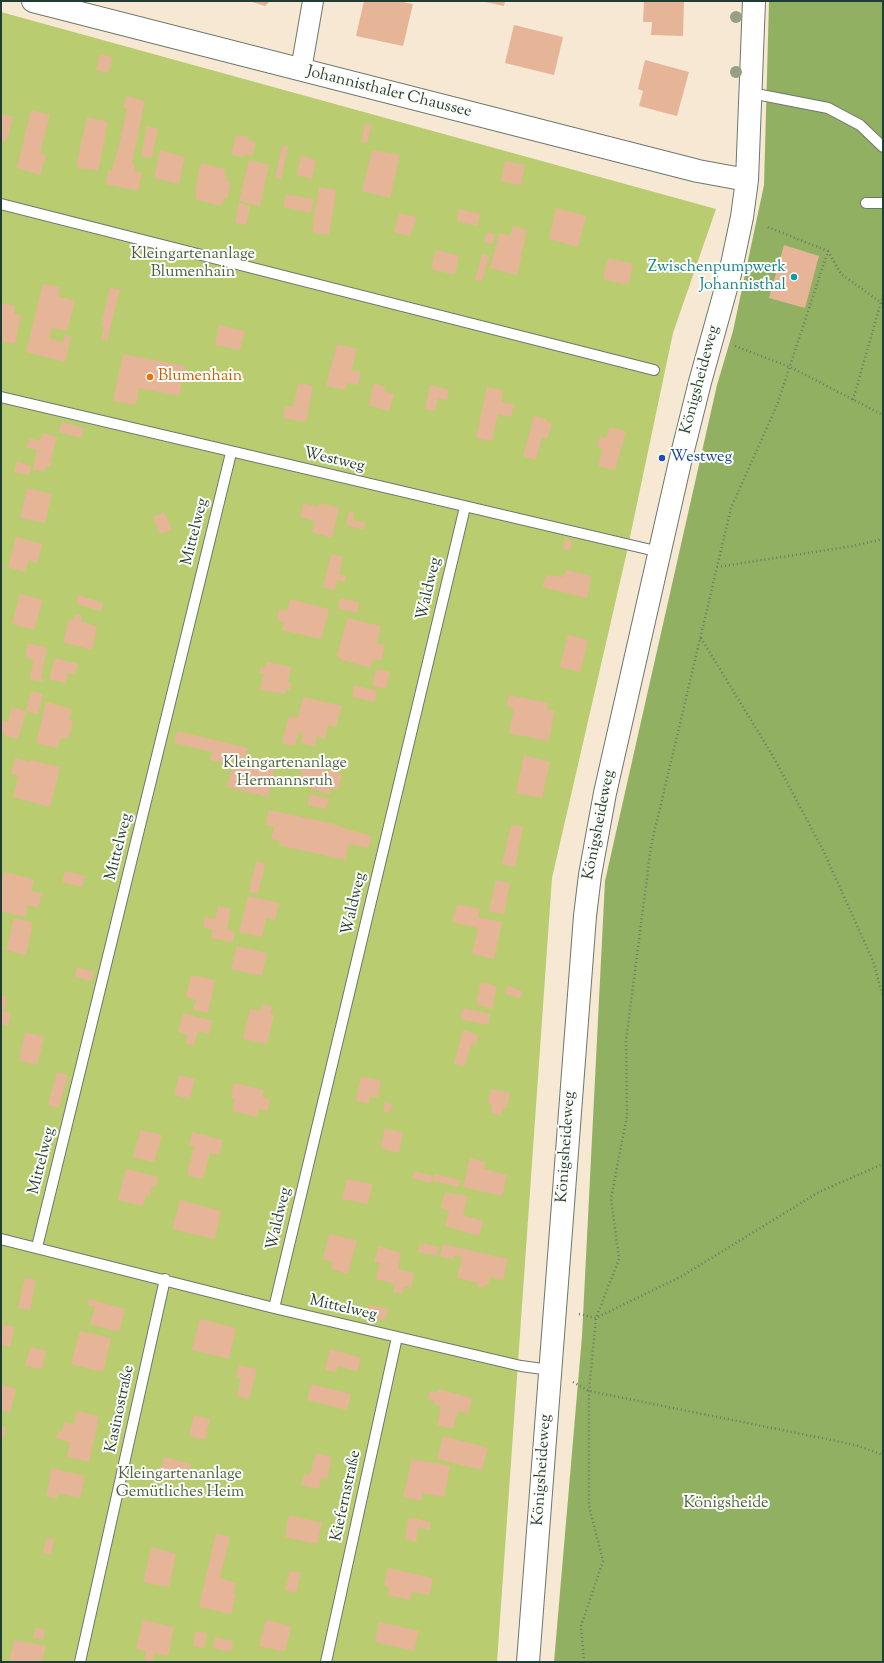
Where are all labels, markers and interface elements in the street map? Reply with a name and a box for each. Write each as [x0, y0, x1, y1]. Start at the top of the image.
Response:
street label: Johannisthaler Chaussee [304, 63, 474, 123]
park label: Kleingartenanlage Blumenhain [131, 245, 255, 283]
place label: Zwischenpumpwerk Johannisthal [648, 258, 786, 296]
marker: Zwischenpumpwerk Johannisthal [789, 272, 799, 282]
street label: Königsheideweg [677, 324, 725, 436]
place label: Blumenhain [158, 367, 242, 387]
marker: Blumenhain [145, 372, 155, 382]
street label: Westweg [302, 445, 366, 477]
place label: Westweg [670, 448, 732, 468]
marker: Westweg [657, 453, 667, 463]
street label: Mittelweg [178, 496, 214, 568]
street label: Waldweg [413, 556, 447, 622]
park label: Kleingartenanlage Hermannsruh [223, 754, 347, 792]
street label: Königsheideweg [580, 768, 620, 882]
street label: Mittelweg [102, 811, 138, 883]
street label: Waldweg [338, 871, 372, 937]
street label: Königsheideweg [554, 1091, 580, 1203]
street label: Mittelweg [25, 1125, 61, 1197]
street label: Waldweg [263, 1186, 297, 1252]
street label: Mittelweg [307, 1292, 379, 1326]
street label: Kasinostraße [102, 1364, 140, 1454]
street label: Königsheideweg [530, 1414, 556, 1526]
street label: Kiefernstraße [328, 1449, 366, 1543]
park label: Kleingartenanlage Gemütliches Heim [116, 1465, 244, 1503]
park label: Königsheide [683, 1494, 769, 1514]

